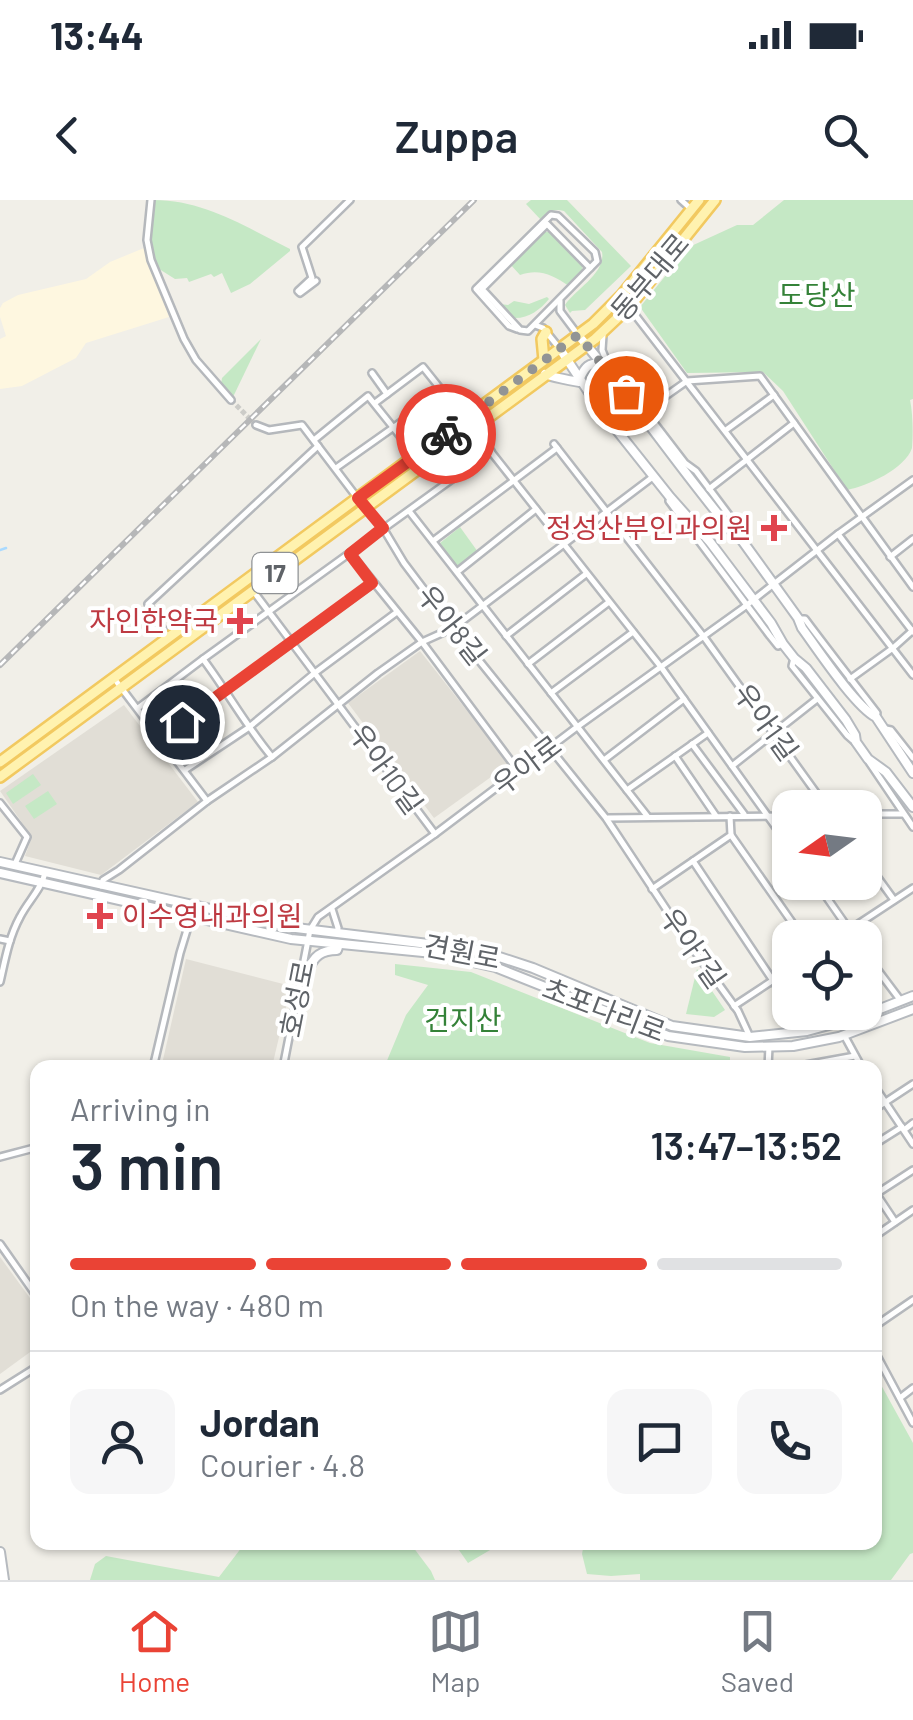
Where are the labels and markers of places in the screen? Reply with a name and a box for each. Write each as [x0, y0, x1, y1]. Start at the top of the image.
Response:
pin [584, 351, 669, 436]
place label: 정성산부인과의원 [546, 510, 752, 544]
marker: 정성산부인과의원 [761, 515, 787, 541]
place label: 자인한약국 [89, 603, 218, 637]
marker: 자인한약국 [227, 608, 253, 634]
pin [140, 680, 225, 765]
place label: 이수영내과의원 [122, 898, 302, 932]
marker: 이수영내과의원 [87, 903, 113, 929]

